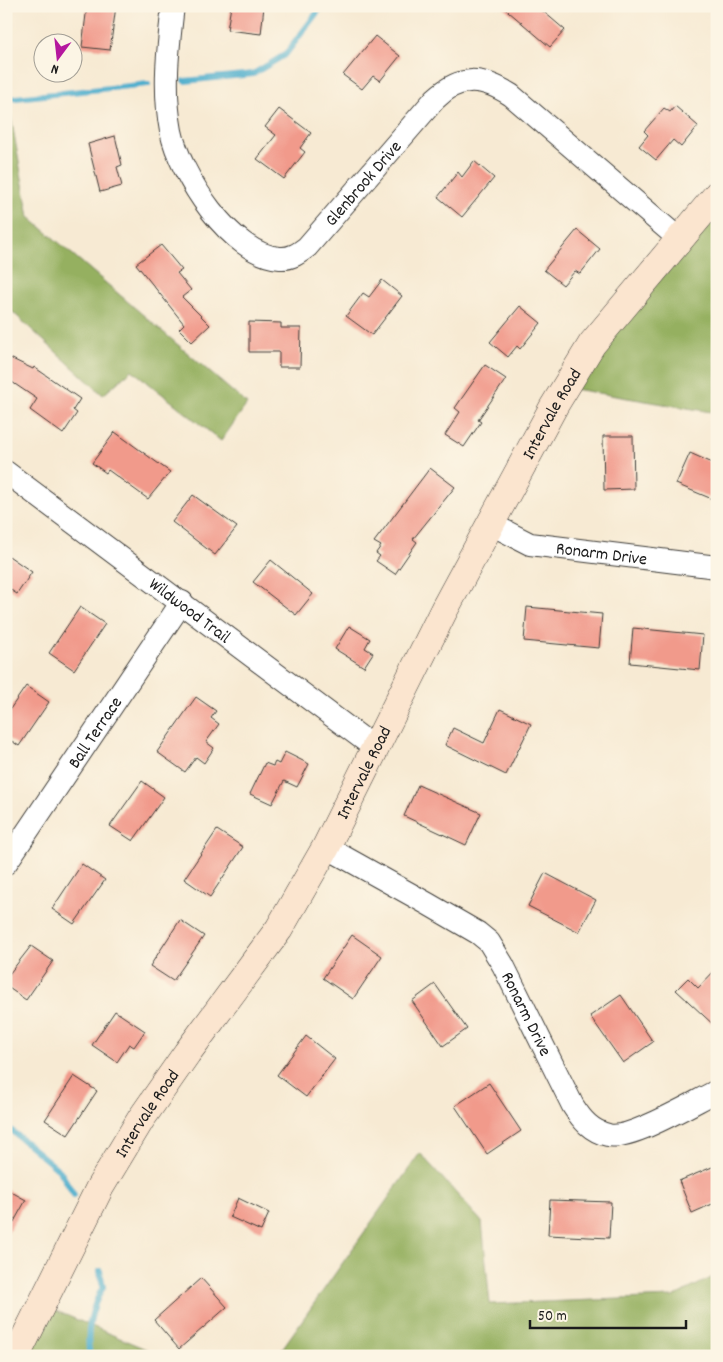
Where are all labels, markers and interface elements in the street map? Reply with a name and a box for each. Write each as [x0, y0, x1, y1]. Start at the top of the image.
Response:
north arrow [32, 32, 82, 82]
text: N [49, 58, 61, 79]
street label: Glenbrook Drive [320, 136, 409, 233]
street label: Intervale Road [517, 364, 589, 465]
street label: Ronarm Drive [554, 537, 648, 573]
street label: Wildwood Trail [143, 573, 235, 651]
street label: Ball Terrace [63, 692, 130, 774]
street label: Intervale Road [332, 722, 399, 824]
street label: Ronarm Drive [493, 968, 556, 1061]
street label: Intervale Road [110, 1065, 187, 1163]
scale bar [530, 1297, 687, 1329]
text: 50 m [538, 1306, 567, 1328]

